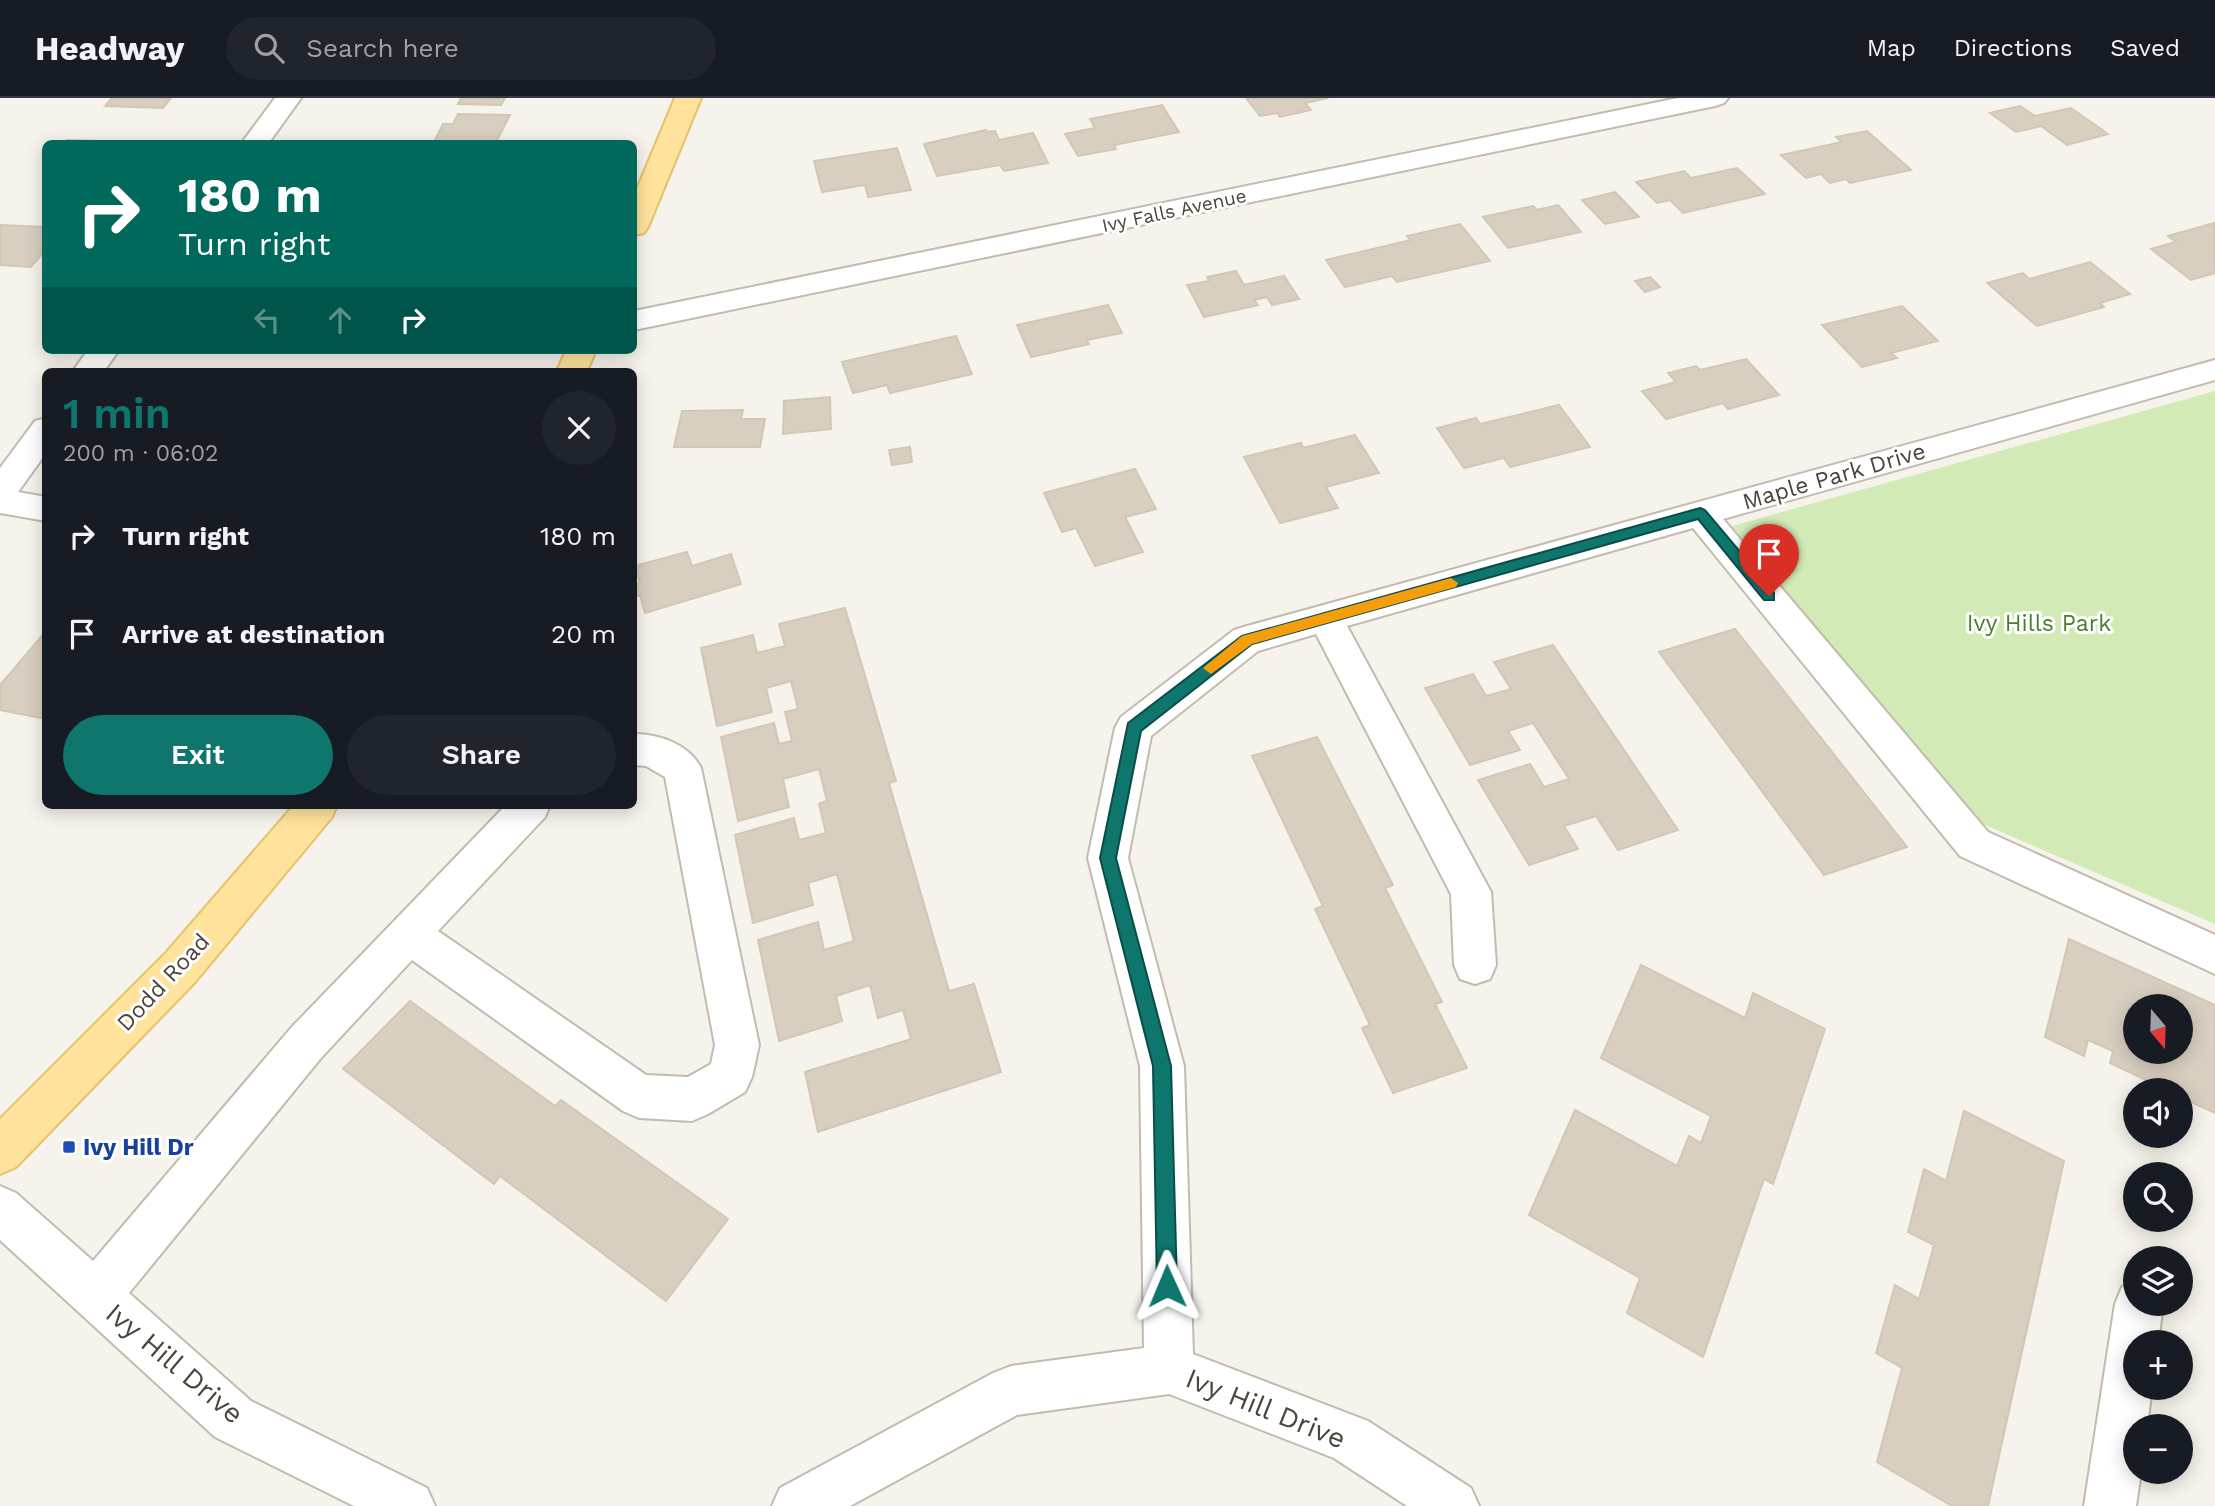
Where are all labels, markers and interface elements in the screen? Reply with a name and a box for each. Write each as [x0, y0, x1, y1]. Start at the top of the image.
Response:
search box [226, 17, 716, 80]
text: Headway [35, 29, 184, 68]
icon: search [250, 29, 288, 67]
text: Search here [306, 33, 459, 63]
text: Map [1867, 34, 1916, 62]
text: Directions [1954, 34, 2072, 62]
text: Saved [2110, 34, 2180, 62]
text: 180 m [178, 166, 322, 224]
icon: right [63, 168, 154, 259]
street label: Ivy Falls Avenue [1100, 184, 1249, 237]
text: Turn right [178, 225, 330, 263]
icon: left [248, 301, 286, 339]
icon: ahead [321, 301, 359, 339]
icon: right [394, 301, 432, 339]
text: 1 min [63, 389, 171, 438]
button: close [542, 391, 616, 465]
street label: Maple Park Drive [1740, 437, 1929, 516]
text: 200 m · 06:02 [63, 440, 218, 467]
icon: right [63, 517, 101, 555]
text: Turn right [122, 521, 249, 551]
text: 180 m [540, 521, 616, 551]
pin [1739, 524, 1799, 596]
icon: arrive [1750, 535, 1788, 573]
park label: Ivy Hills Park [1967, 610, 2111, 637]
icon: arrive [63, 615, 101, 653]
text: Arrive at destination [122, 619, 385, 649]
text: 20 m [551, 619, 616, 649]
button: Exit [63, 715, 333, 795]
button: Share [347, 715, 616, 795]
street label: Dodd Road [111, 928, 215, 1037]
north arrow [2123, 994, 2193, 1064]
map controls [2123, 994, 2193, 1484]
button: sound [2123, 1078, 2193, 1148]
place label: Ivy Hill Dr [83, 1134, 194, 1161]
marker: Ivy Hill Dr [61, 1139, 77, 1155]
button: search [2123, 1162, 2193, 1232]
button: layers [2123, 1246, 2193, 1316]
position arrow [1130, 1249, 1204, 1323]
street label: Ivy Hill Drive [99, 1296, 250, 1430]
button: + [2123, 1330, 2193, 1400]
street label: Ivy Hill Drive [1181, 1361, 1351, 1456]
button: − [2123, 1414, 2193, 1484]

